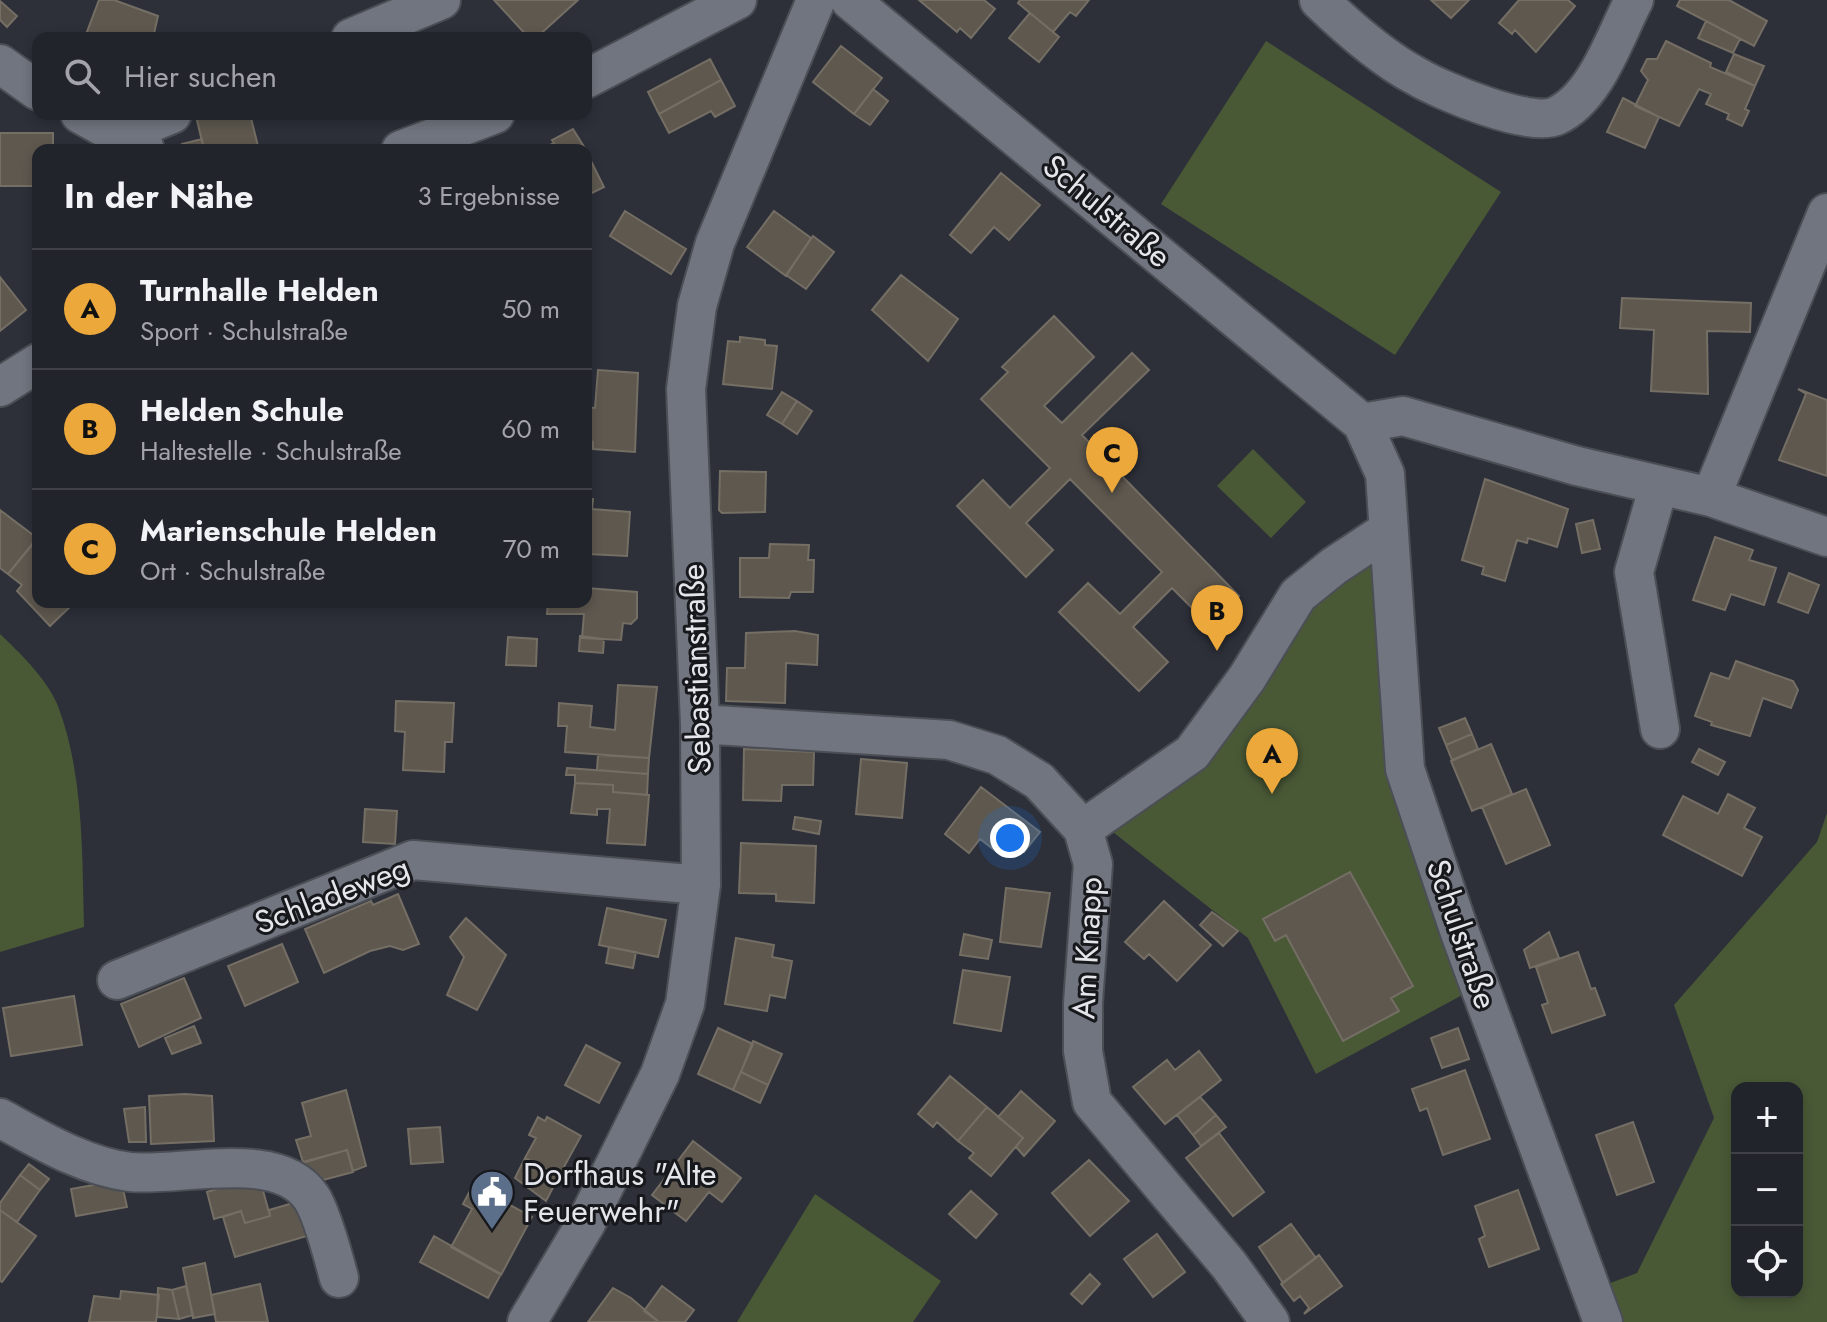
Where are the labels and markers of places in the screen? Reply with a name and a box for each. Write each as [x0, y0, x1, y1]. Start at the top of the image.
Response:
pin: C [1086, 427, 1138, 493]
pin: B [1191, 585, 1243, 651]
pin: A [1246, 728, 1298, 794]
place label: Dorfhaus "Alte Feuerwehr" [523, 1151, 717, 1234]
public building icon: Dorfhaus "Alte Feuerwehr" [468, 1168, 516, 1231]

